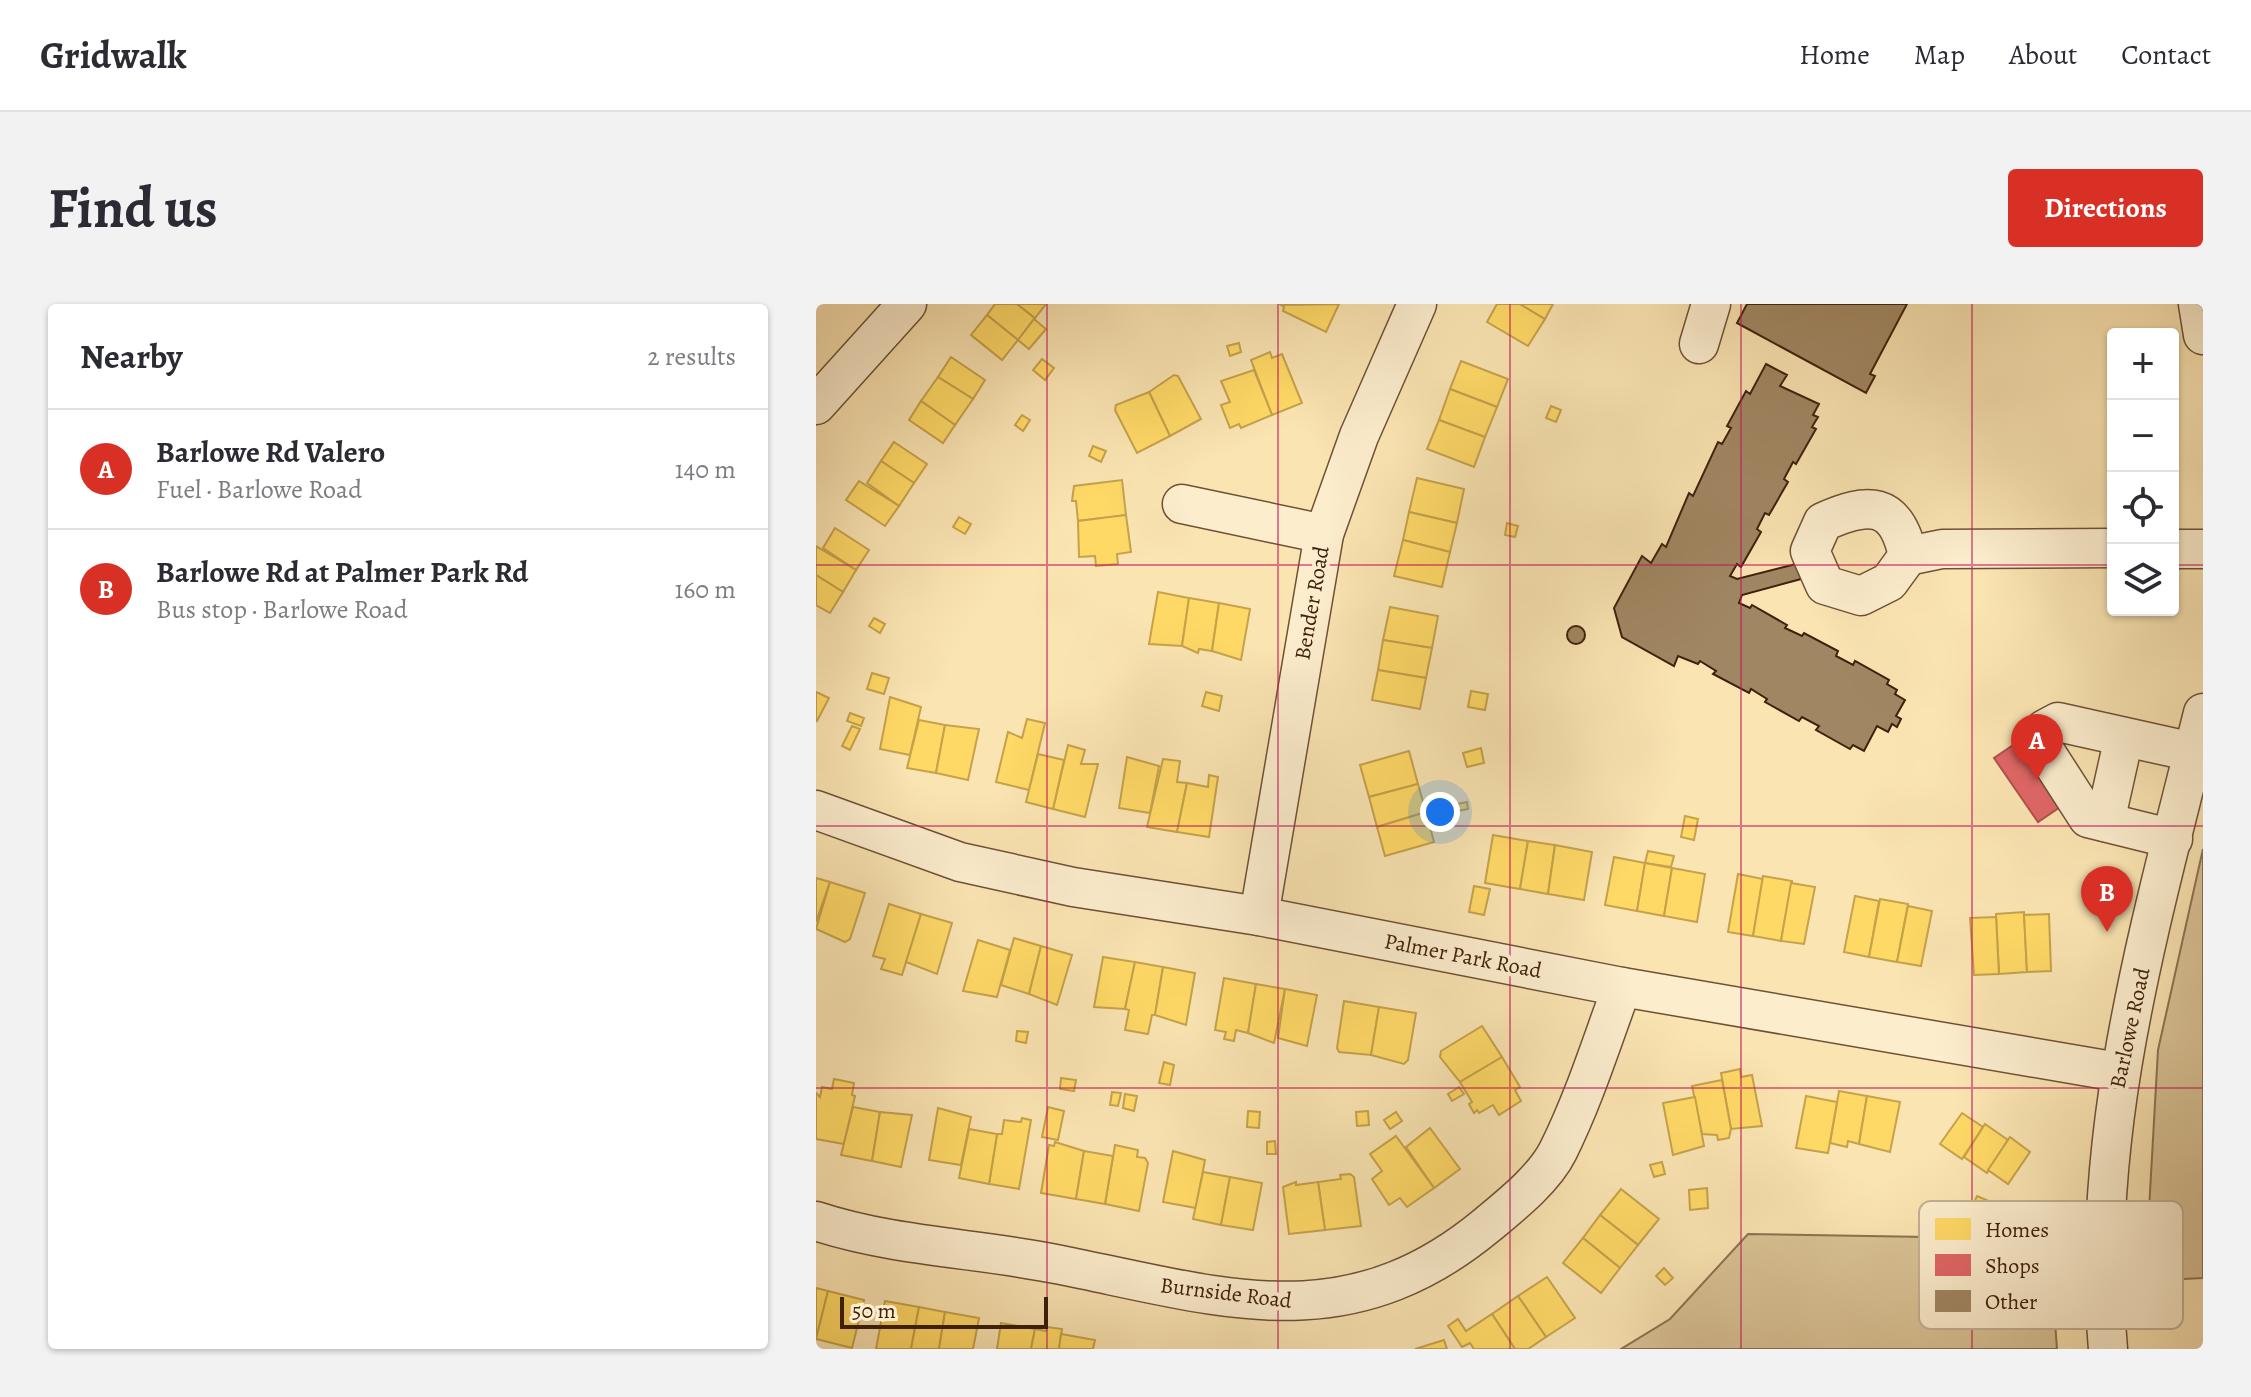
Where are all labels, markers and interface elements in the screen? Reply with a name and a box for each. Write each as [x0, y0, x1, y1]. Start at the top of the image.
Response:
text: Gridwalk [40, 29, 187, 81]
text: Home [1799, 36, 1870, 74]
text: Map [1914, 36, 1965, 74]
text: About [2009, 36, 2077, 74]
text: Contact [2121, 36, 2211, 74]
button: Directions [2008, 169, 2203, 247]
text: Find us [48, 170, 218, 246]
map controls [2107, 328, 2179, 616]
button: + [2107, 328, 2179, 400]
text: Nearby [80, 333, 183, 380]
text: 2 results [647, 339, 736, 374]
button: − [2107, 400, 2179, 472]
text: Barlowe Rd Valero [156, 432, 385, 472]
text: A [98, 452, 114, 487]
text: 140 m [675, 452, 736, 487]
text: Fuel · Barlowe Road [156, 472, 362, 507]
button: locate [2107, 472, 2179, 544]
street label: Bender Road [1287, 544, 1337, 662]
button: layers [2107, 544, 2179, 616]
text: Barlowe Rd at Palmer Park Rd [156, 552, 528, 592]
text: B [98, 572, 114, 607]
text: 160 m [674, 572, 736, 607]
text: Bus stop · Barlowe Road [156, 592, 408, 627]
pin: A [2011, 714, 2063, 780]
your location [1420, 792, 1460, 832]
pin: B [2081, 866, 2133, 932]
street label: Palmer Park Road [1382, 926, 1544, 986]
street label: Barlowe Road [2103, 965, 2157, 1091]
legend [1919, 1201, 2183, 1329]
text: Homes [1985, 1215, 2049, 1245]
text: Shops [1985, 1251, 2040, 1281]
street label: Burnside Road [1158, 1270, 1294, 1316]
text: Other [1985, 1287, 2038, 1317]
scale bar [840, 1293, 1048, 1329]
text: 50 m [852, 1296, 896, 1326]

